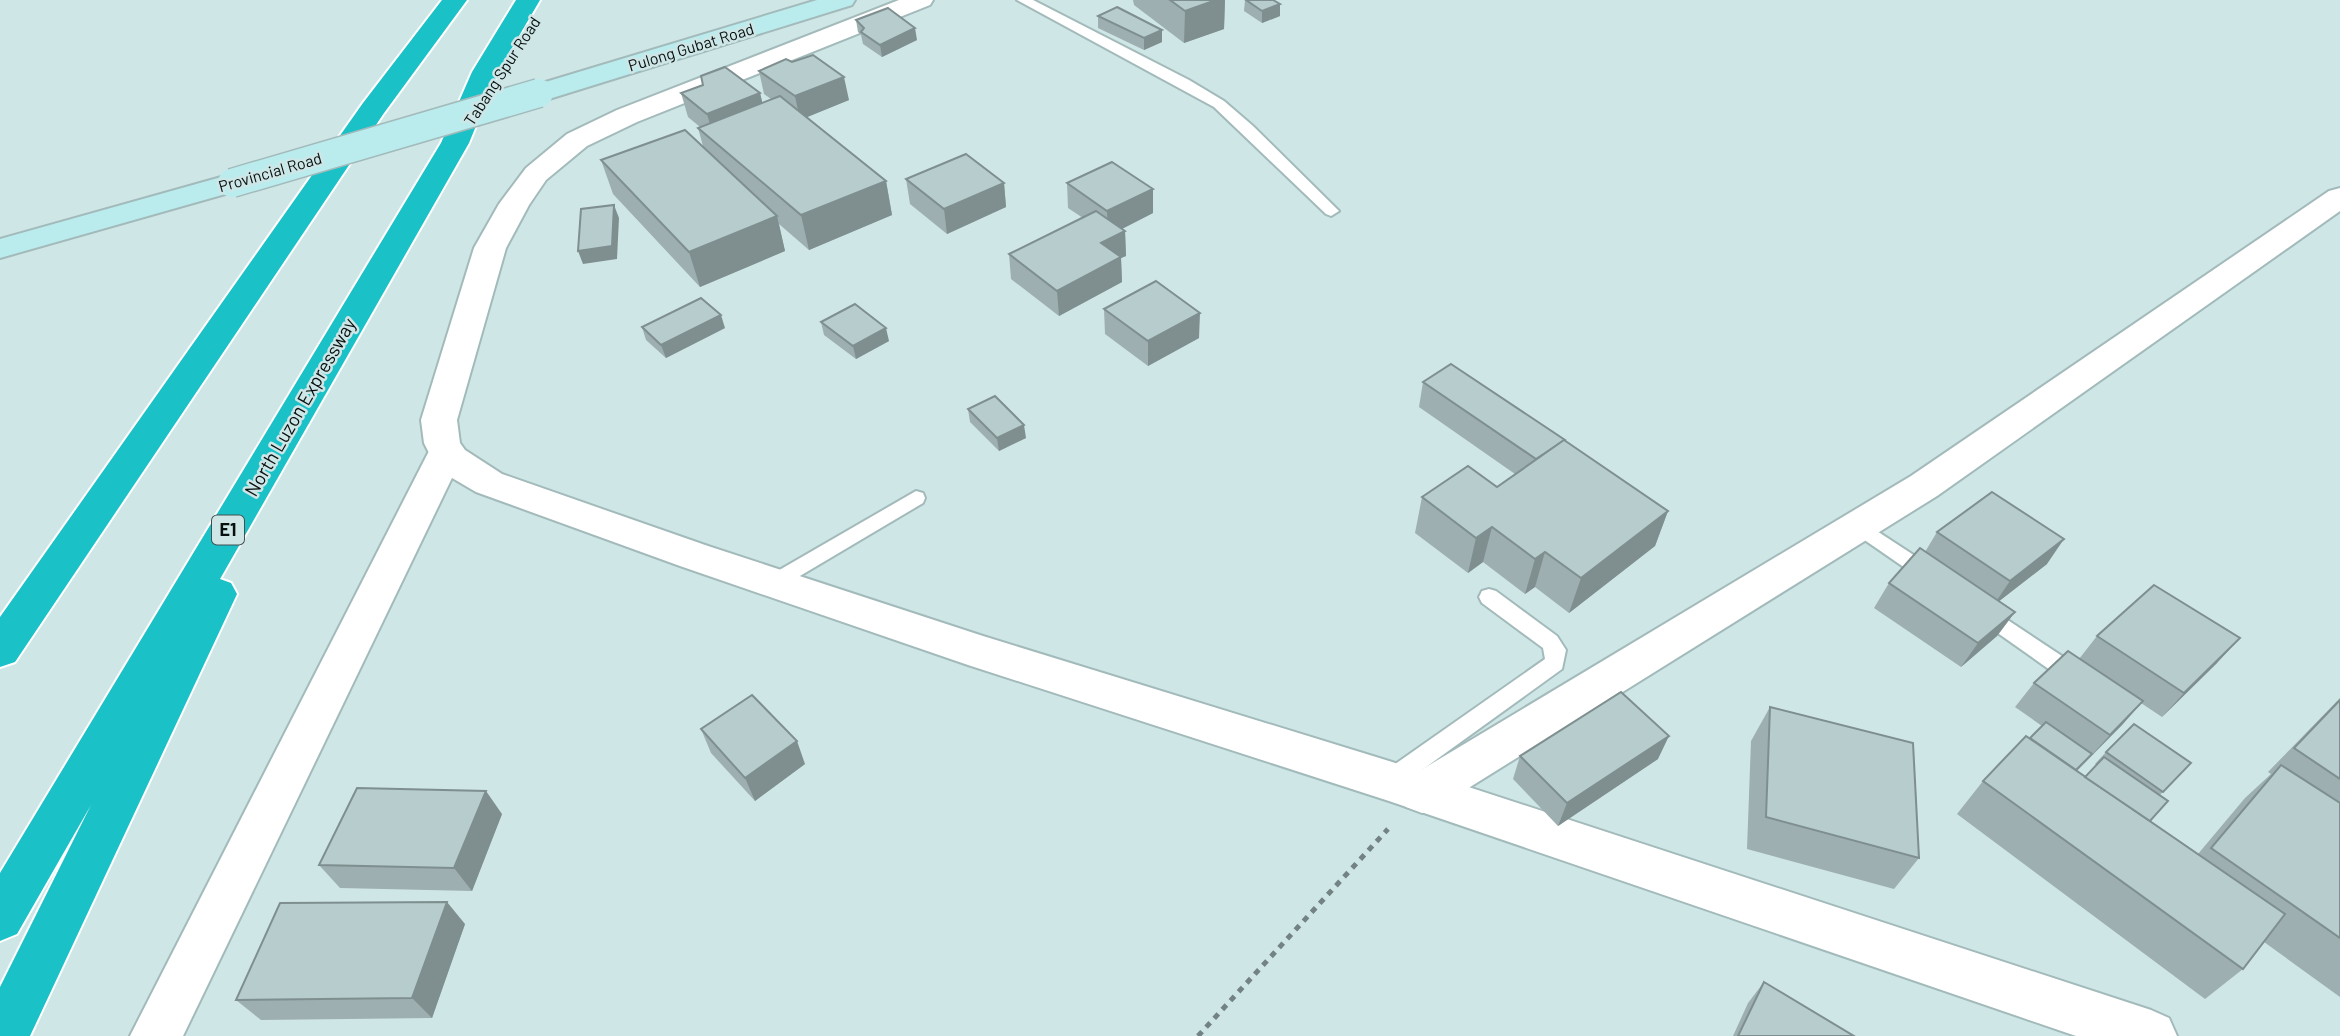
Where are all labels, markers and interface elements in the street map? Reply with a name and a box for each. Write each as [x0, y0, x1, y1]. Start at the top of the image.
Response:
street label: Tabang Spur Road [459, 13, 544, 129]
street label: Pulong Gubat Road [626, 18, 756, 75]
street label: Provincial Road [216, 148, 324, 195]
street label: North Luzon Expressway [239, 313, 360, 500]
road number: E1 [212, 516, 244, 544]

